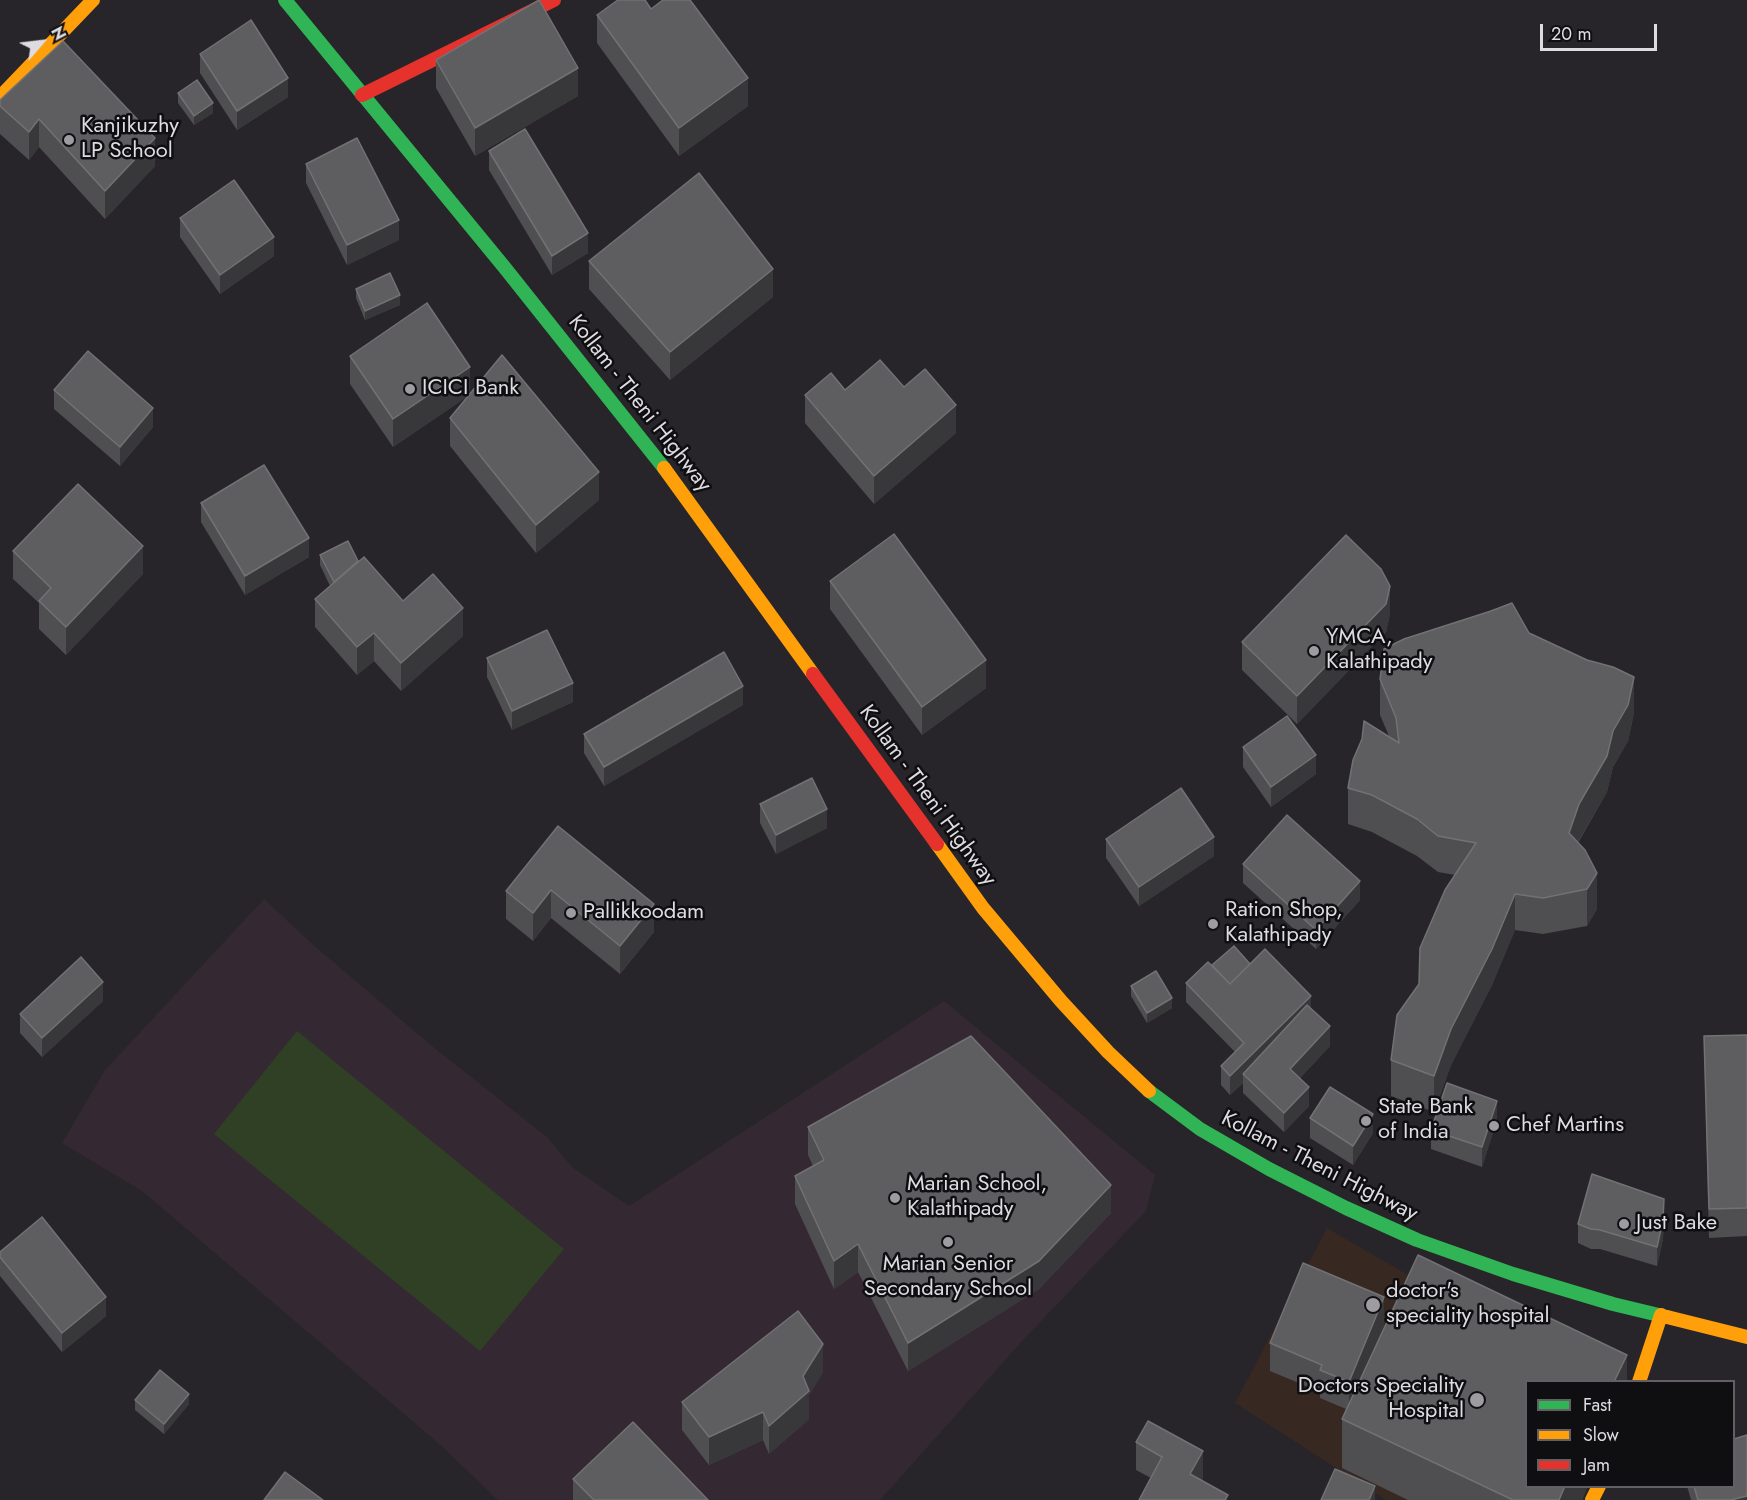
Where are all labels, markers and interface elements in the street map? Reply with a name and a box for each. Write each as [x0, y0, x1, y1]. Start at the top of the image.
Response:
north arrow [12, 12, 72, 72]
scale bar [1543, 12, 1660, 50]
text: 20 m [1551, 21, 1591, 47]
text: N [45, 22, 71, 44]
place label: Kanjikuzhy LP School [81, 114, 179, 166]
marker: Kanjikuzhy LP School [62, 133, 76, 147]
street label: Kollam - Theni Highway [562, 310, 716, 498]
place label: ICICI Bank [422, 376, 519, 402]
marker: ICICI Bank [403, 382, 417, 396]
place label: YMCA, Kalathipady [1326, 625, 1433, 676]
marker: YMCA, Kalathipady [1307, 644, 1321, 658]
street label: Kollam - Theni Highway [853, 700, 1001, 892]
place label: Ration Shop, Kalathipady [1225, 898, 1343, 950]
place label: Pallikkoodam [583, 900, 704, 926]
marker: Pallikkoodam [564, 906, 578, 920]
marker: Ration Shop, Kalathipady [1206, 917, 1220, 931]
place label: State Bank of India [1378, 1095, 1473, 1146]
street label: Kollam - Theni Highway [1216, 1106, 1422, 1228]
place label: Chef Martins [1506, 1113, 1624, 1139]
marker: State Bank of India [1359, 1114, 1373, 1128]
marker: Chef Martins [1487, 1119, 1501, 1133]
place label: Marian School, Kalathipady [907, 1172, 1047, 1224]
marker: Marian School, Kalathipady [888, 1191, 902, 1205]
place label: Just Bake [1636, 1211, 1717, 1237]
marker: Just Bake [1617, 1217, 1631, 1231]
marker: Marian Senior Secondary School [941, 1235, 955, 1249]
place label: Marian Senior Secondary School [864, 1252, 1032, 1304]
place label: doctor's speciality hospital [1386, 1279, 1550, 1330]
marker: doctor's speciality hospital [1364, 1296, 1382, 1314]
place label: Doctors Speciality Hospital [1298, 1374, 1464, 1426]
legend [1525, 1380, 1735, 1488]
marker: Doctors Speciality Hospital [1468, 1391, 1486, 1409]
text: Fast [1583, 1392, 1612, 1418]
text: Slow [1583, 1422, 1619, 1448]
text: Jam [1583, 1452, 1610, 1478]

